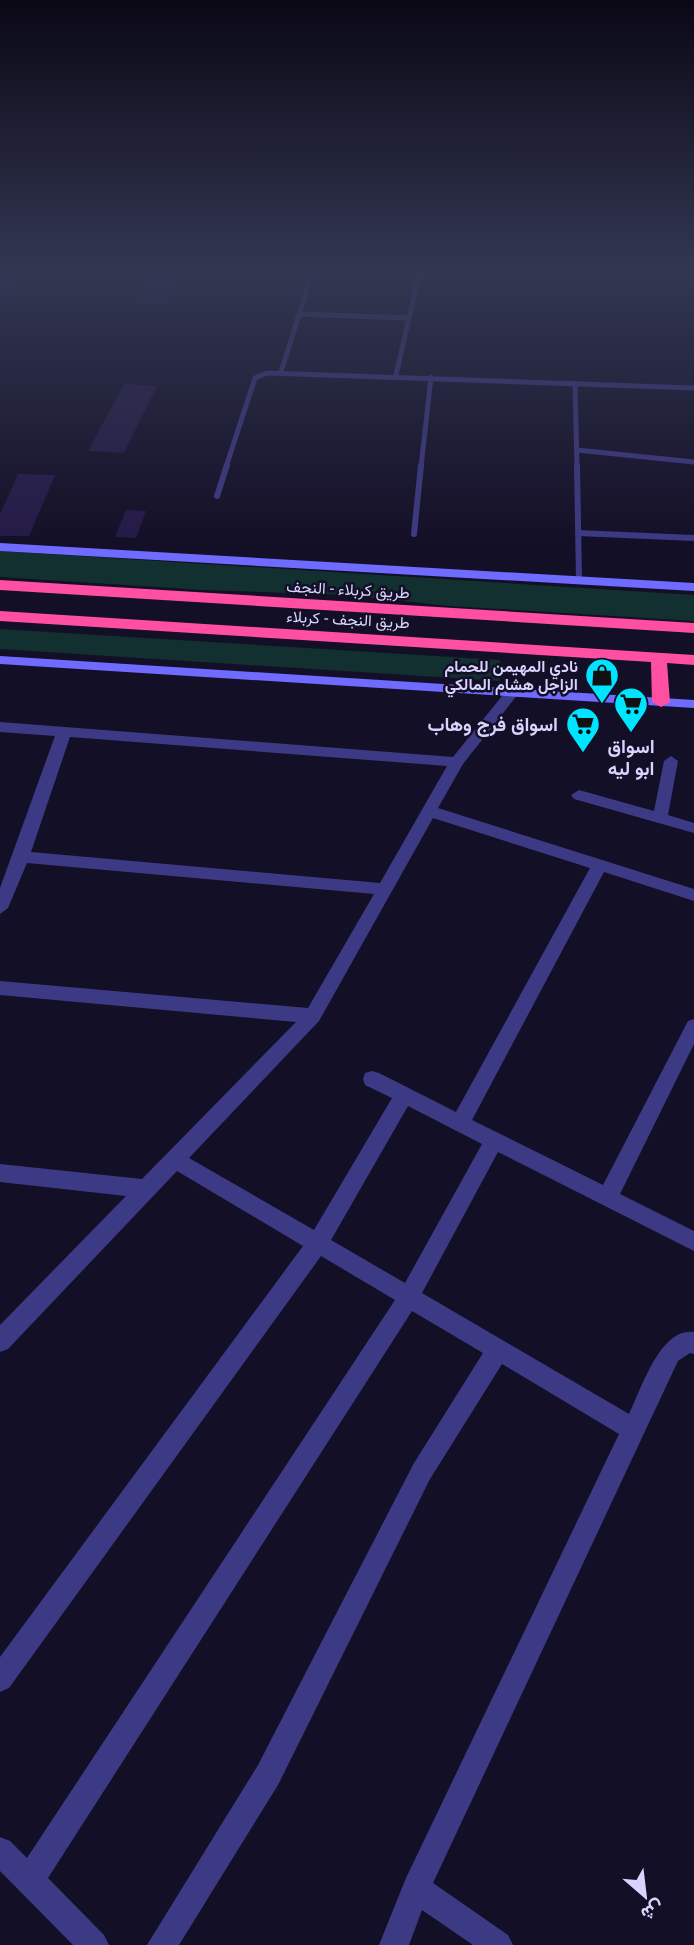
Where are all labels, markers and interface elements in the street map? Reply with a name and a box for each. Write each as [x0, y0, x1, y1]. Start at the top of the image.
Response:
street label: طريق كربلاء - النجف [286, 577, 410, 603]
street label: طريق النجف - كربلاء [286, 607, 410, 633]
shop icon: نادي المهيمن للحمام الزاجل هشام المالكي [583, 656, 621, 705]
place label: نادي المهيمن للحمام الزاجل هشام المالكي [444, 657, 578, 698]
supermarket icon: اسواق ابو ليه [612, 685, 650, 734]
supermarket icon: اسواق فرج وهاب [564, 705, 602, 754]
place label: اسواق فرج وهاب [428, 713, 558, 737]
place label: اسواق ابو ليه [607, 735, 655, 781]
north arrow [610, 1861, 680, 1931]
text: ش [637, 1895, 668, 1926]

